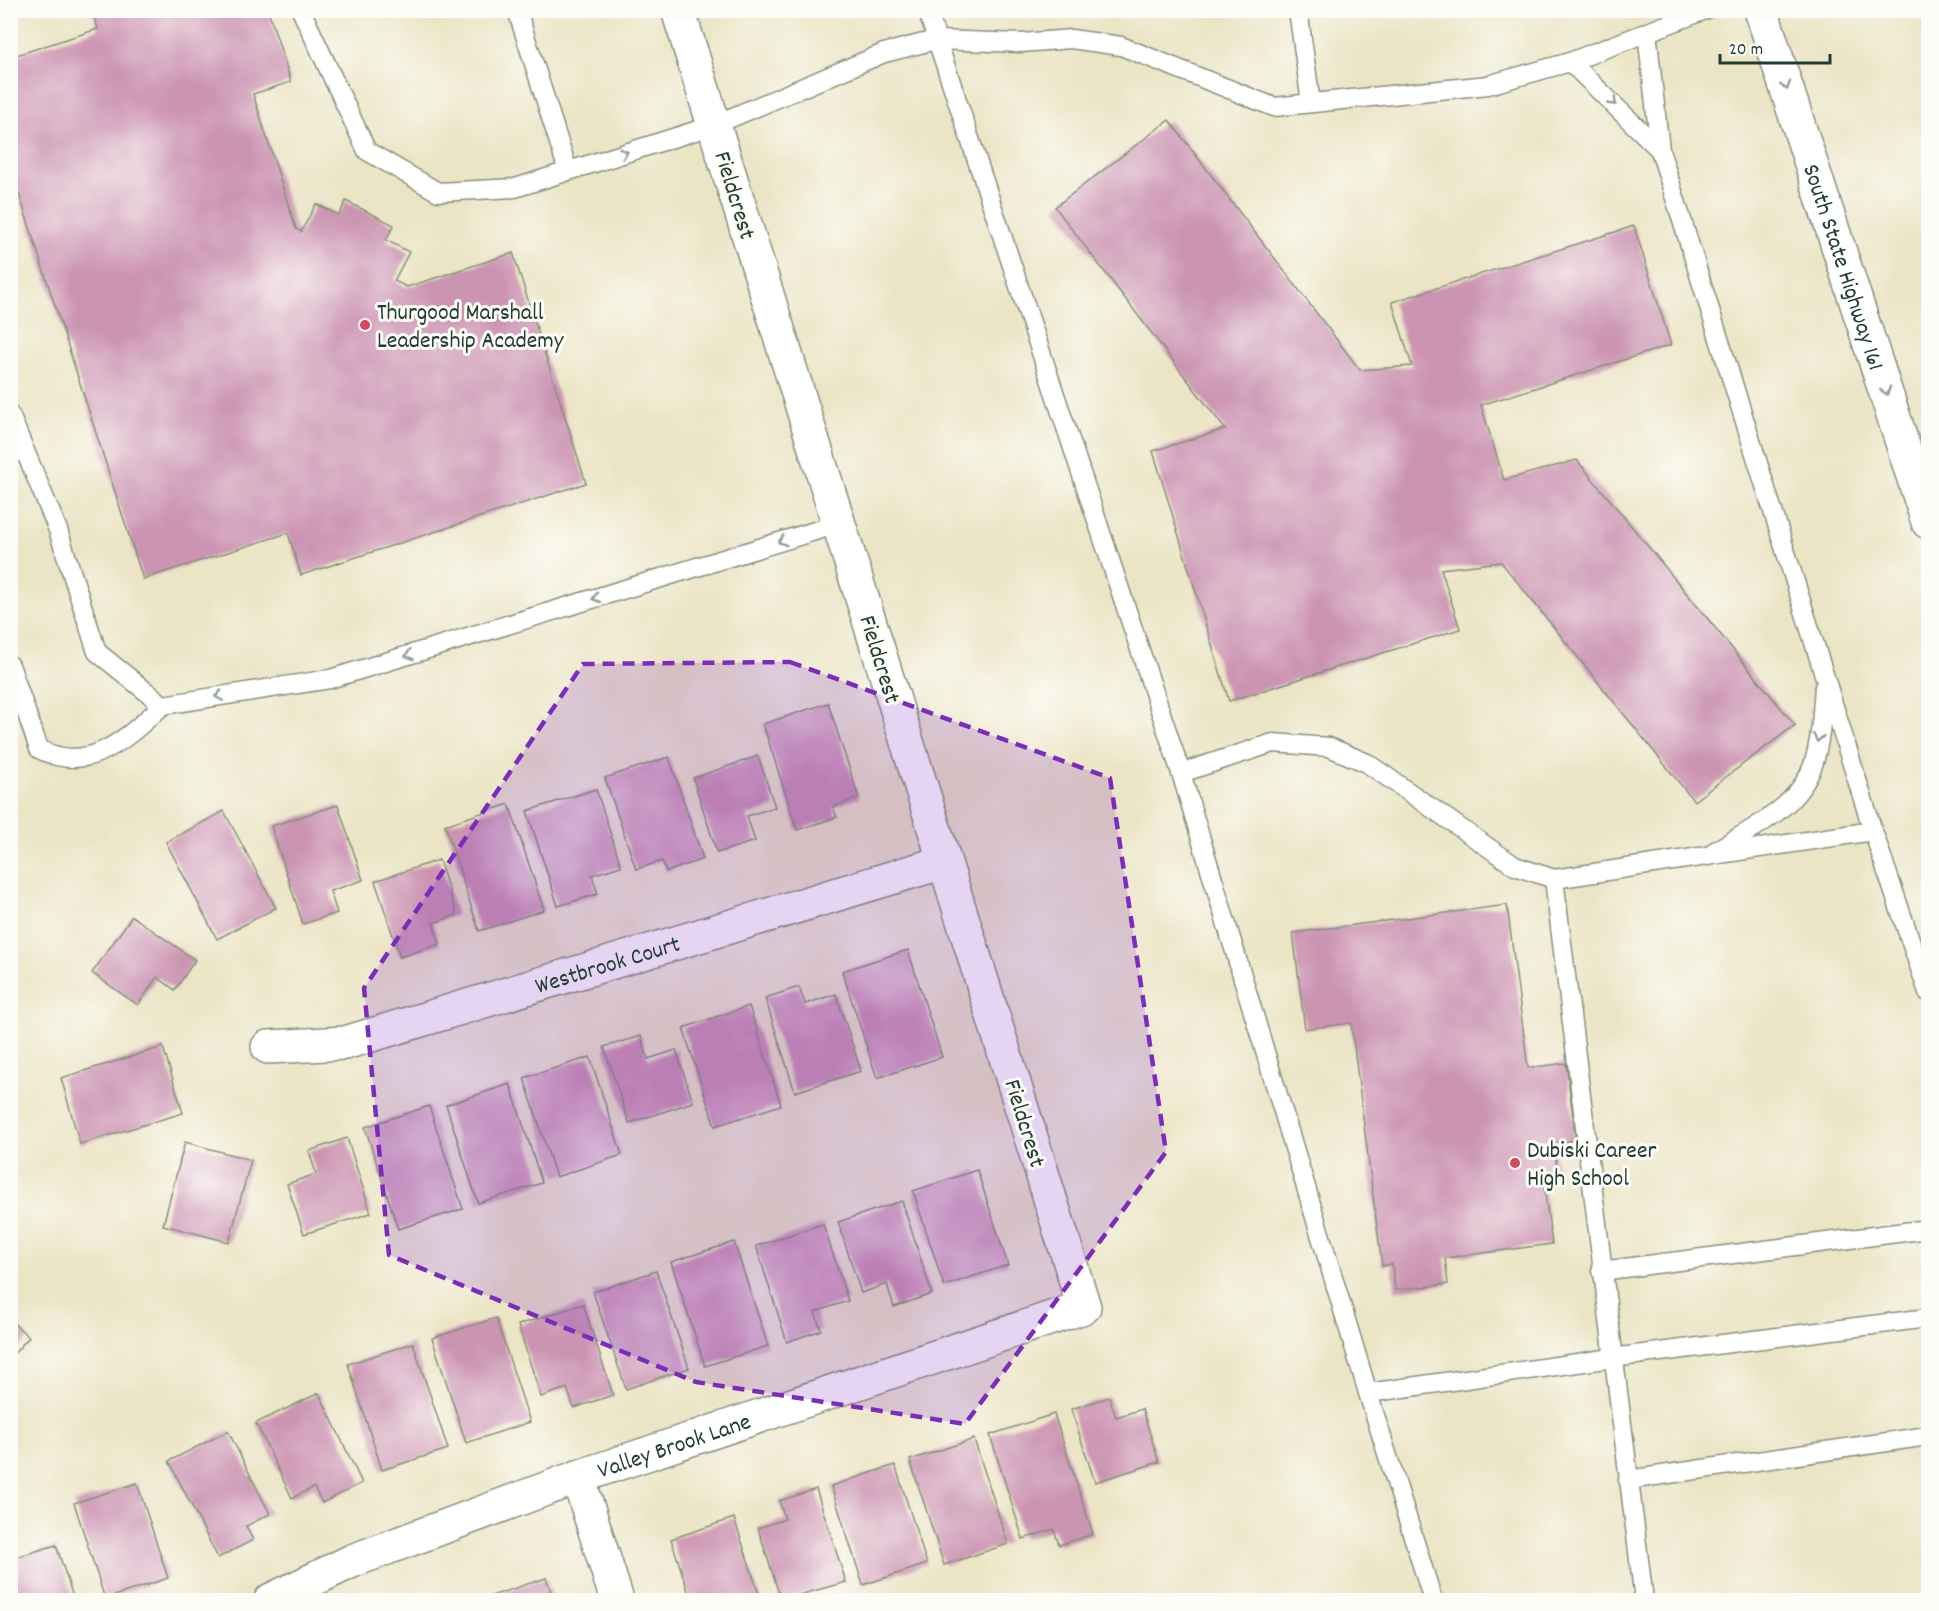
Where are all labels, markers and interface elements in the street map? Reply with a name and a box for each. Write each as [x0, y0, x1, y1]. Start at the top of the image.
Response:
scale bar [1720, 27, 1830, 65]
text: 20 m [1729, 38, 1763, 63]
one-way arrow [1778, 80, 1791, 91]
one-way arrow [1605, 94, 1616, 105]
one-way arrow [618, 148, 629, 160]
street label: Fieldcrest [704, 148, 763, 244]
street label: South State Highway 161 [1792, 160, 1891, 375]
place label: Thurgood Marshall Leadership Academy [377, 297, 565, 359]
marker: Thurgood Marshall Leadership Academy [358, 318, 372, 332]
one-way arrow [1878, 385, 1891, 396]
one-way arrow [777, 534, 788, 546]
one-way arrow [591, 591, 602, 603]
street label: Fieldcrest [849, 612, 908, 708]
one-way arrow [404, 648, 415, 660]
one-way arrow [215, 689, 224, 701]
one-way arrow [1813, 733, 1825, 742]
street label: Westbrook Court [531, 929, 685, 1005]
street label: Fieldcrest [994, 1076, 1053, 1172]
place label: Dubiski Career High School [1527, 1135, 1656, 1197]
marker: Dubiski Career High School [1508, 1156, 1522, 1170]
street label: Valley Brook Lane [594, 1406, 756, 1489]

